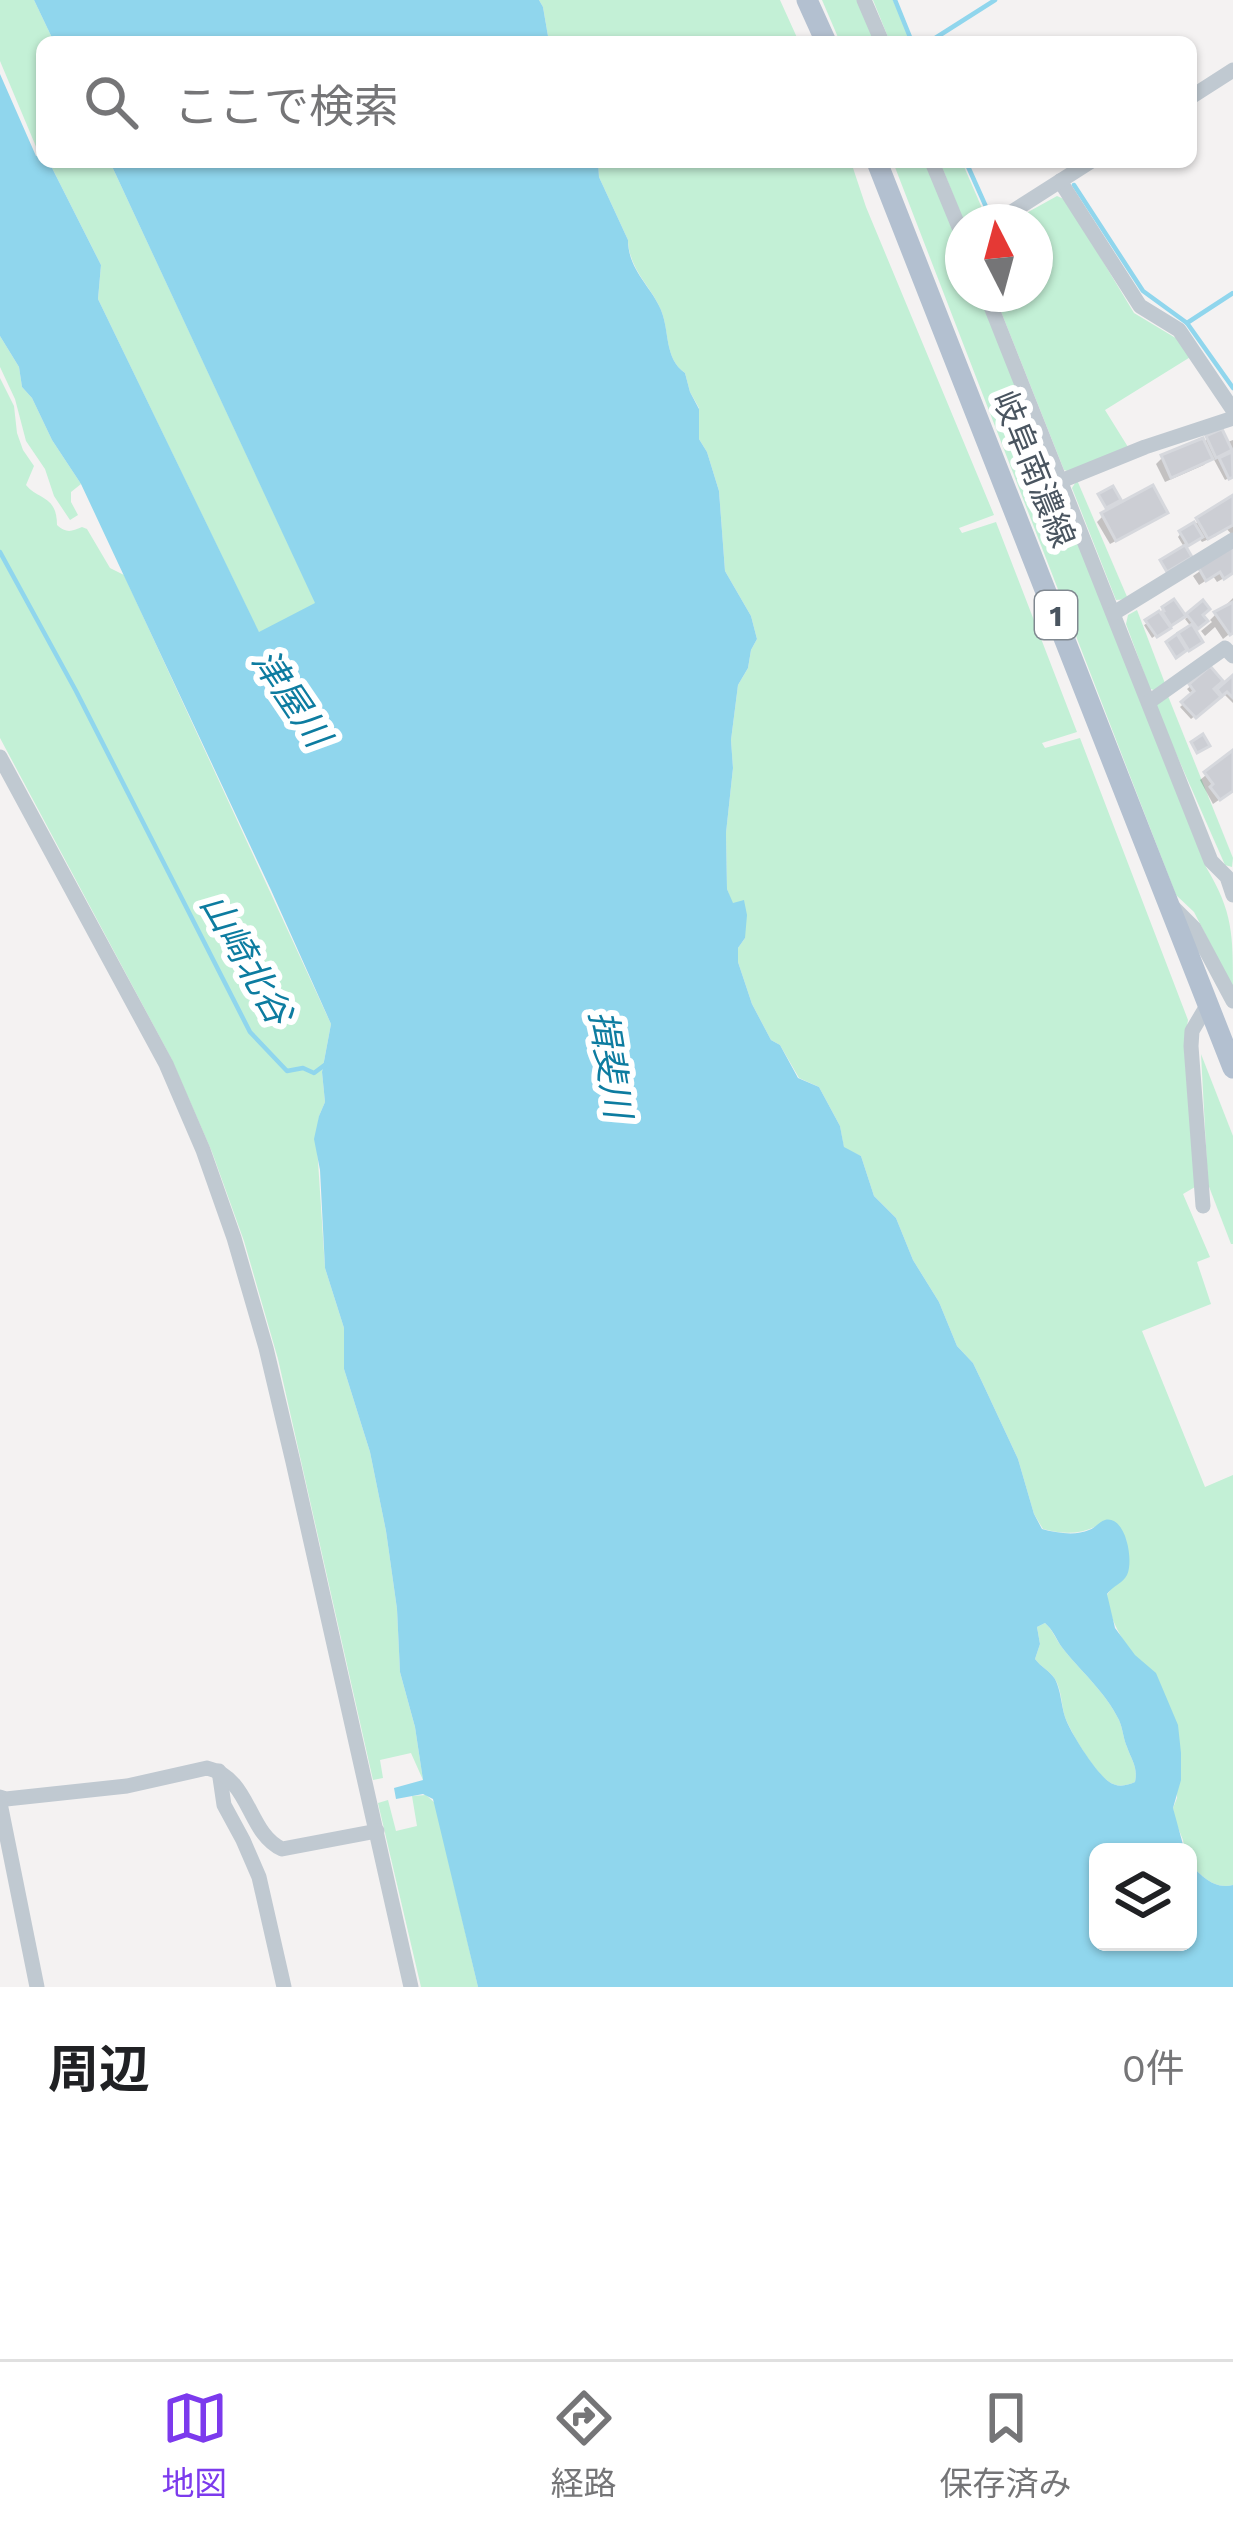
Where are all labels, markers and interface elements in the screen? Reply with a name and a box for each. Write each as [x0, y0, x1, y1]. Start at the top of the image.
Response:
search box [36, 36, 1197, 168]
icon: search [78, 69, 144, 135]
text: ここで検索 [174, 80, 399, 133]
north arrow [945, 204, 1053, 312]
street label: 岐阜南濃線 [985, 385, 1083, 553]
road number: 1 [1035, 591, 1077, 639]
water label: 津屋川 [243, 641, 341, 758]
water label: 山崎北谷 [192, 886, 302, 1034]
water label: 揖斐川 [581, 1007, 640, 1125]
map controls [1089, 1843, 1197, 1951]
button: layers [1089, 1843, 1197, 1951]
text: 周辺 [48, 2040, 150, 2099]
text: 0件 [1122, 2046, 1185, 2091]
tab: 地図 [162, 2385, 228, 2505]
tab: 経路 [551, 2385, 617, 2505]
tab: 保存済み [940, 2385, 1072, 2505]

